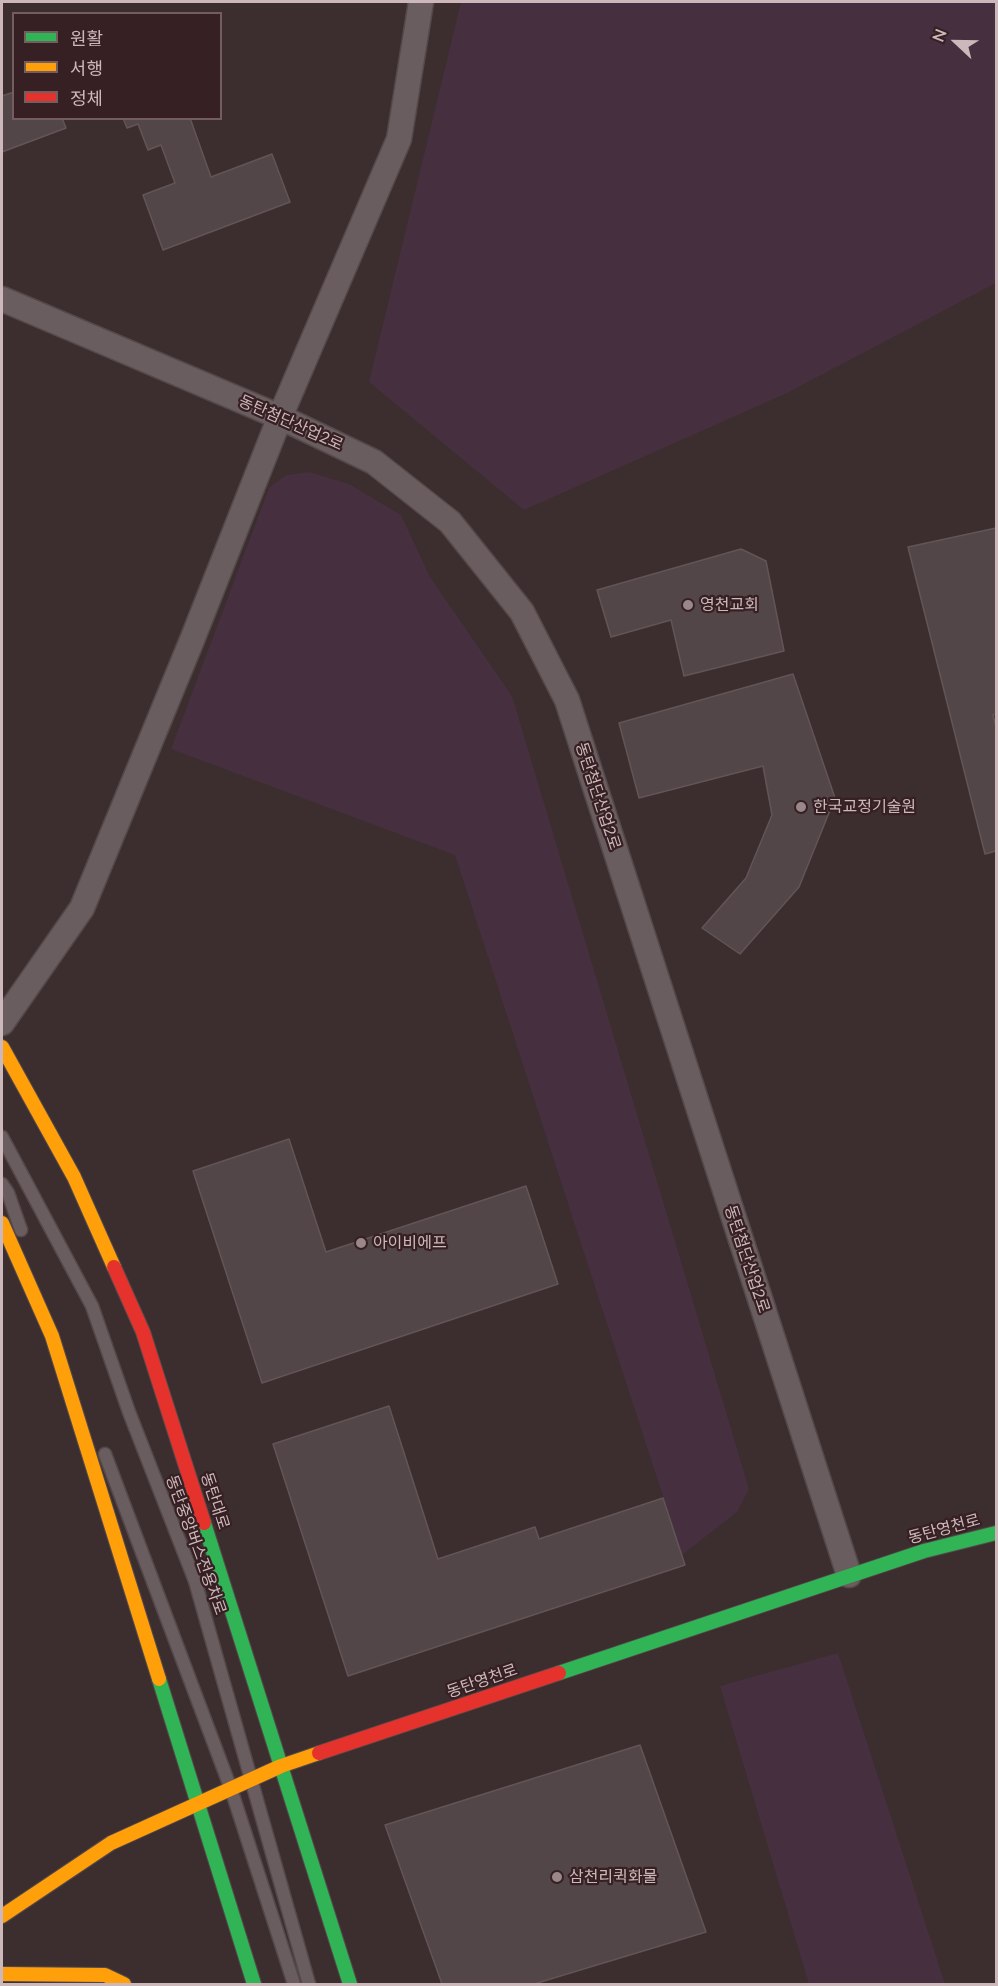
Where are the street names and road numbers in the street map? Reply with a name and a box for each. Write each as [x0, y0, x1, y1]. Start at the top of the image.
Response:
street label: 동탄첨단산업2로 [236, 391, 346, 455]
street label: 동탄첨단산업2로 [572, 740, 624, 852]
street label: 동탄첨단산업2로 [721, 1203, 773, 1315]
street label: 동탄대로 [197, 1470, 233, 1532]
street label: 동탄중앙버스전용차로 [162, 1473, 230, 1617]
street label: 동탄영천로 [906, 1510, 982, 1548]
street label: 동탄영천로 [444, 1660, 520, 1702]

